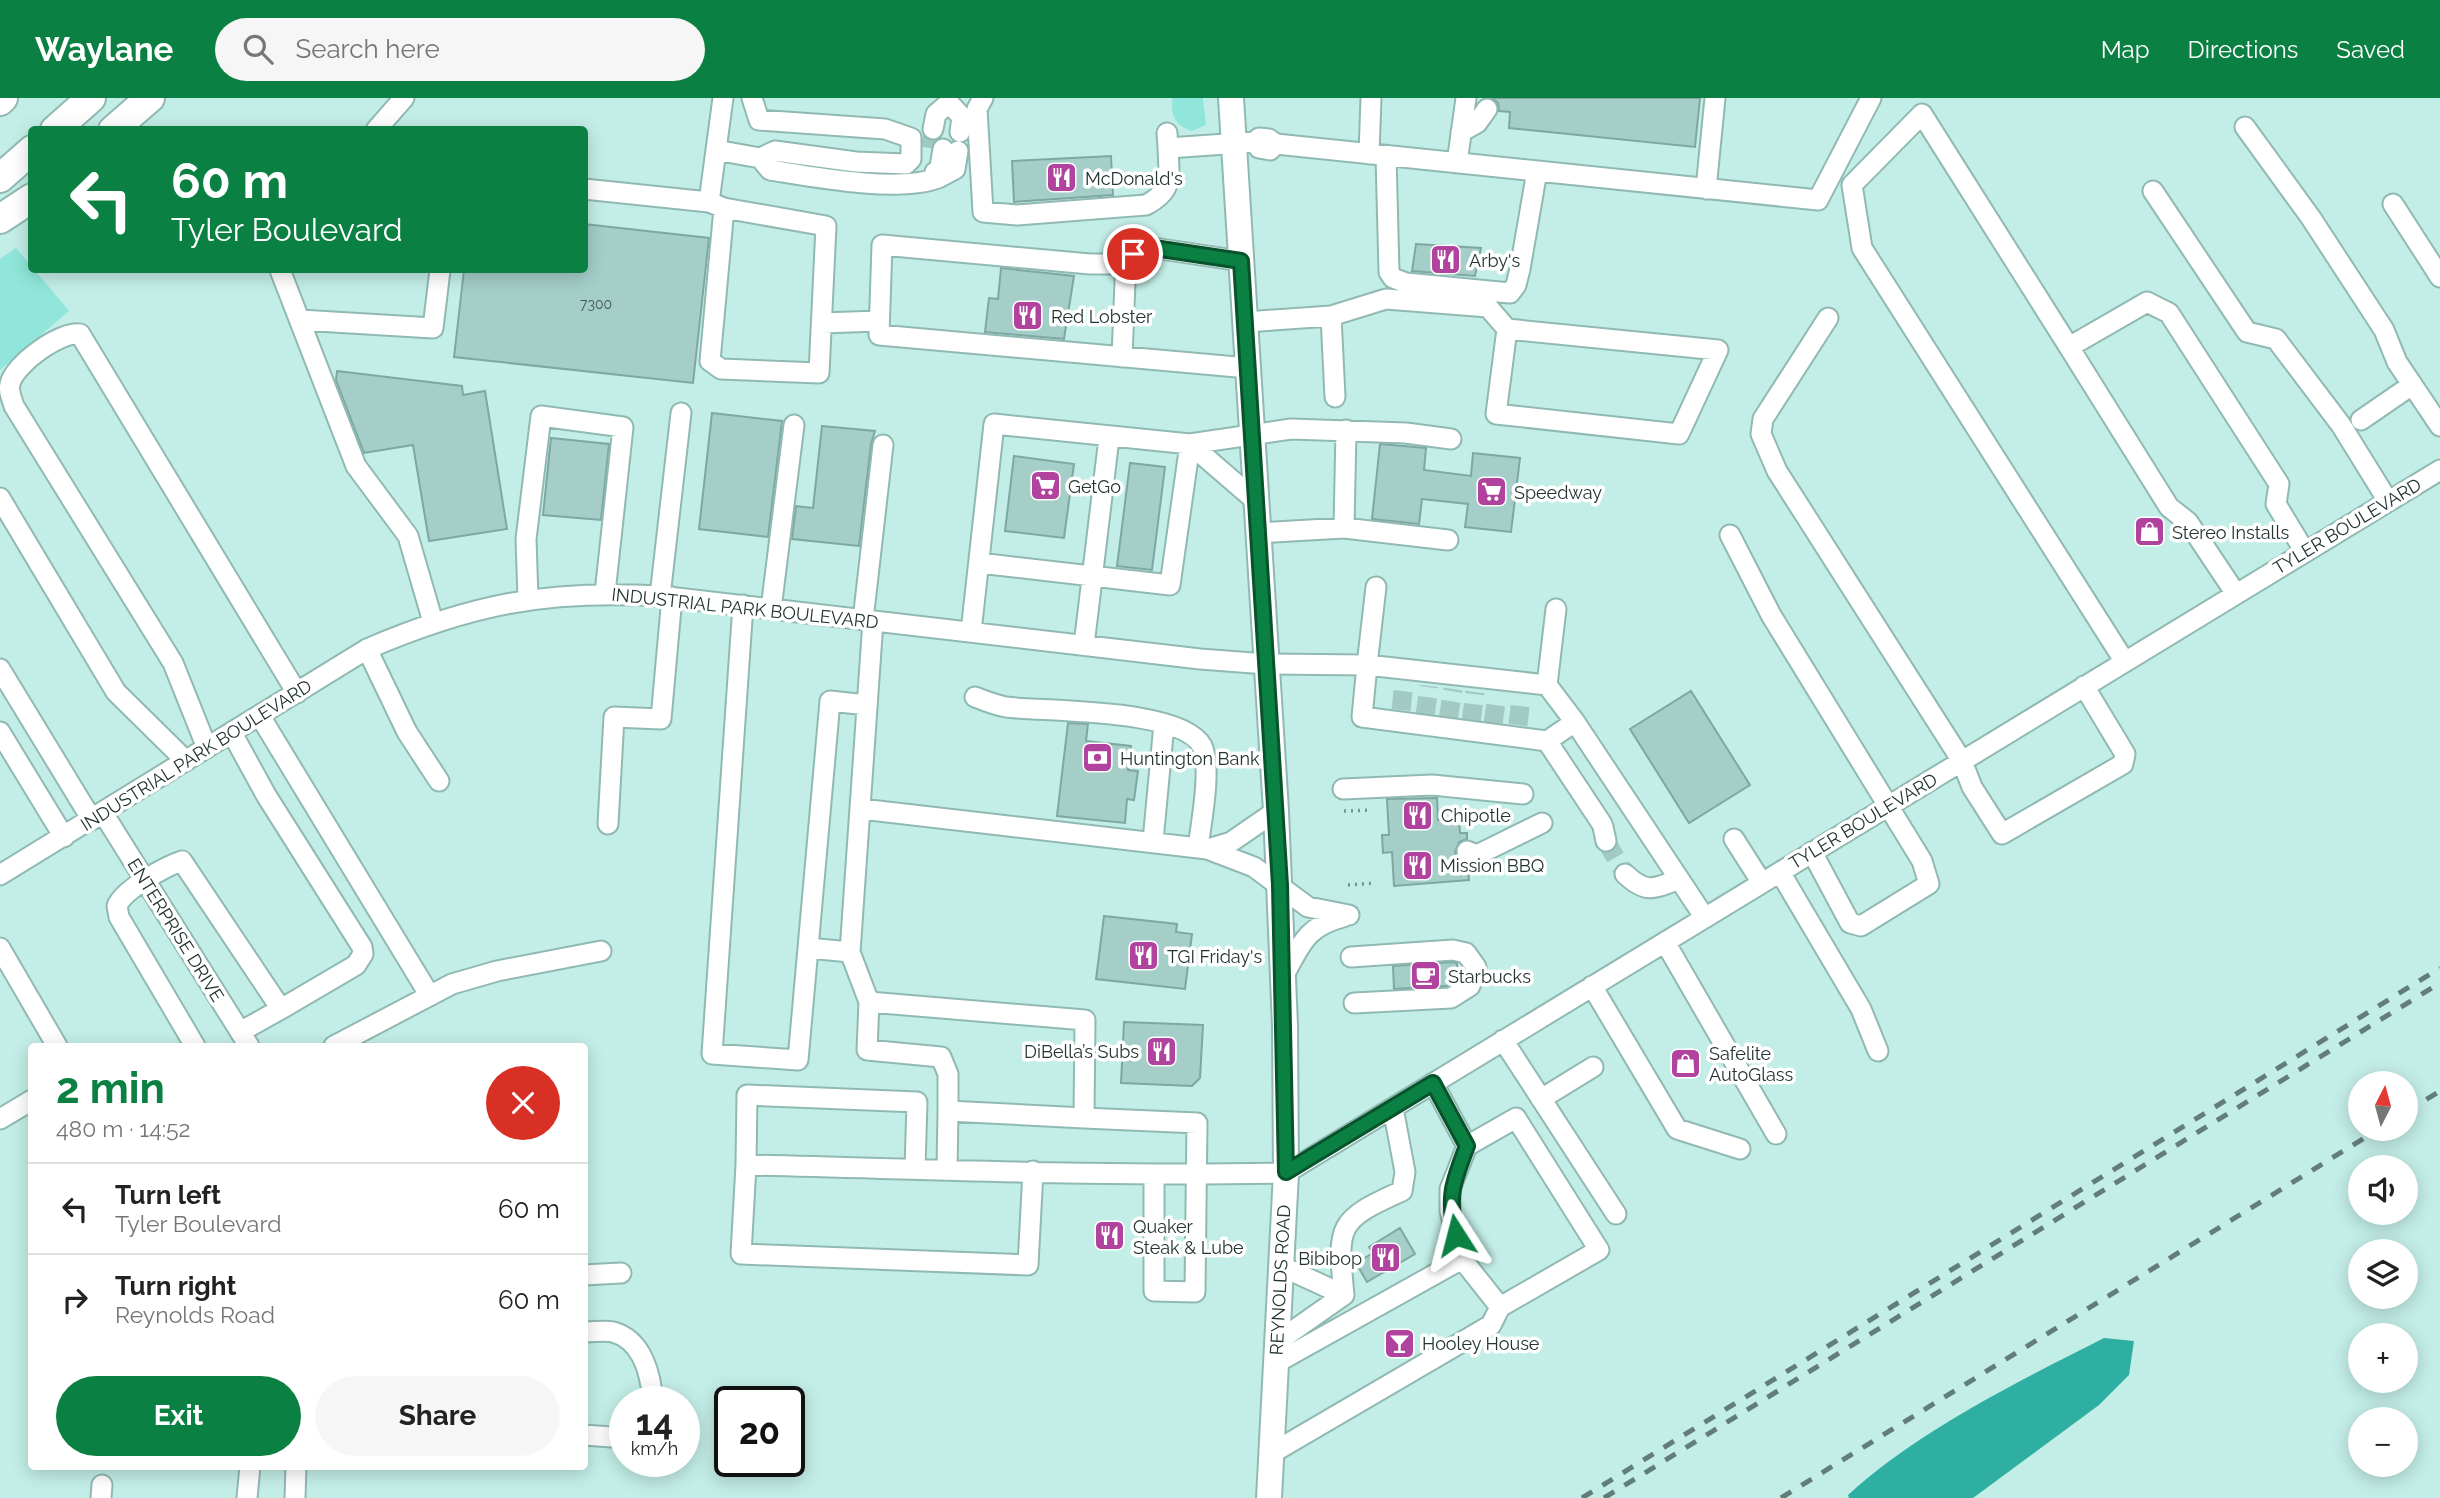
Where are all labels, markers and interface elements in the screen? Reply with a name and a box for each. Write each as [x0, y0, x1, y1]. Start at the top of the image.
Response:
search box [215, 18, 705, 81]
text: Waylane [35, 30, 173, 69]
icon: search [239, 30, 277, 68]
text: Search here [295, 34, 440, 64]
text: Map [2101, 35, 2150, 64]
text: Directions [2188, 35, 2298, 64]
text: Saved [2336, 35, 2405, 64]
text: 60 m [171, 152, 288, 209]
icon: left [56, 154, 147, 245]
restaurant icon: McDonald's [1045, 161, 1079, 195]
place label: McDonald's [1085, 168, 1183, 189]
text: Tyler Boulevard [171, 211, 403, 248]
pin [1103, 224, 1163, 284]
icon: arrive [1114, 235, 1152, 273]
restaurant icon: Arby's [1429, 243, 1463, 277]
place label: Arby's [1469, 250, 1520, 271]
house number: 7300 [580, 296, 612, 312]
restaurant icon: Red Lobster [1011, 299, 1045, 333]
place label: Red Lobster [1051, 306, 1153, 327]
supermarket icon: GetGo [1028, 469, 1062, 503]
street label: TYLER BOULEVARD [2269, 473, 2425, 579]
supermarket icon: Speedway [1474, 475, 1508, 509]
place label: GetGo [1068, 476, 1121, 497]
place label: Speedway [1514, 482, 1602, 503]
shop icon: Stereo Installs [2132, 515, 2166, 549]
place label: Stereo Installs [2172, 522, 2289, 543]
street label: INDUSTRIAL PARK BOULEVARD [610, 584, 880, 632]
street label: INDUSTRIAL PARK BOULEVARD [77, 675, 315, 835]
bank icon: Huntington Bank [1080, 741, 1114, 775]
place label: Huntington Bank [1120, 748, 1260, 769]
street label: TYLER BOULEVARD [1785, 768, 1941, 874]
restaurant icon: Chipotle [1401, 798, 1435, 832]
place label: Chipotle [1441, 805, 1511, 826]
restaurant icon: Mission BBQ [1400, 848, 1434, 882]
street label: ENTERPRISE DRIVE [123, 855, 229, 1005]
place label: Mission BBQ [1440, 855, 1544, 876]
restaurant icon: TGI Friday's [1127, 939, 1161, 973]
place label: TGI Friday's [1167, 946, 1262, 967]
cafe icon: Starbucks [1408, 959, 1442, 993]
place label: Starbucks [1448, 966, 1531, 987]
restaurant icon: DiBella’s Subs [1145, 1034, 1179, 1068]
place label: DiBella’s Subs [1024, 1041, 1139, 1062]
place label: Safelite AutoGlass [1709, 1043, 1794, 1085]
shop icon: Safelite AutoGlass [1669, 1046, 1703, 1080]
text: 2 min [56, 1064, 165, 1113]
button: close [486, 1066, 560, 1140]
north arrow [2348, 1071, 2418, 1141]
map controls [2348, 1071, 2418, 1477]
text: 480 m · 14:52 [56, 1115, 191, 1142]
button: sound [2348, 1155, 2418, 1225]
text: Turn left [115, 1180, 221, 1210]
icon: left [56, 1190, 94, 1228]
text: 60 m [498, 1194, 560, 1224]
position arrow [1419, 1198, 1493, 1272]
street label: REYNOLDS ROAD [1266, 1204, 1294, 1356]
text: Tyler Boulevard [115, 1210, 281, 1237]
place label: Quaker Steak & Lube [1133, 1216, 1244, 1258]
restaurant icon: Quaker Steak & Lube [1093, 1219, 1127, 1253]
button: layers [2348, 1239, 2418, 1309]
restaurant icon: Bibibop [1368, 1241, 1402, 1275]
place label: Bibibop [1298, 1248, 1362, 1269]
text: Turn right [115, 1271, 236, 1301]
icon: right [56, 1281, 94, 1319]
text: 60 m [498, 1285, 560, 1315]
text: Reynolds Road [115, 1301, 275, 1328]
button: + [2348, 1323, 2418, 1393]
bar icon: Hooley House [1382, 1326, 1416, 1360]
place label: Hooley House [1422, 1333, 1540, 1354]
button: Exit [56, 1376, 301, 1456]
button: Share [315, 1376, 560, 1456]
speed limit sign: 20 [714, 1386, 805, 1477]
text: 14 [636, 1402, 673, 1443]
button: − [2348, 1407, 2418, 1477]
text: km/h [631, 1438, 678, 1459]

